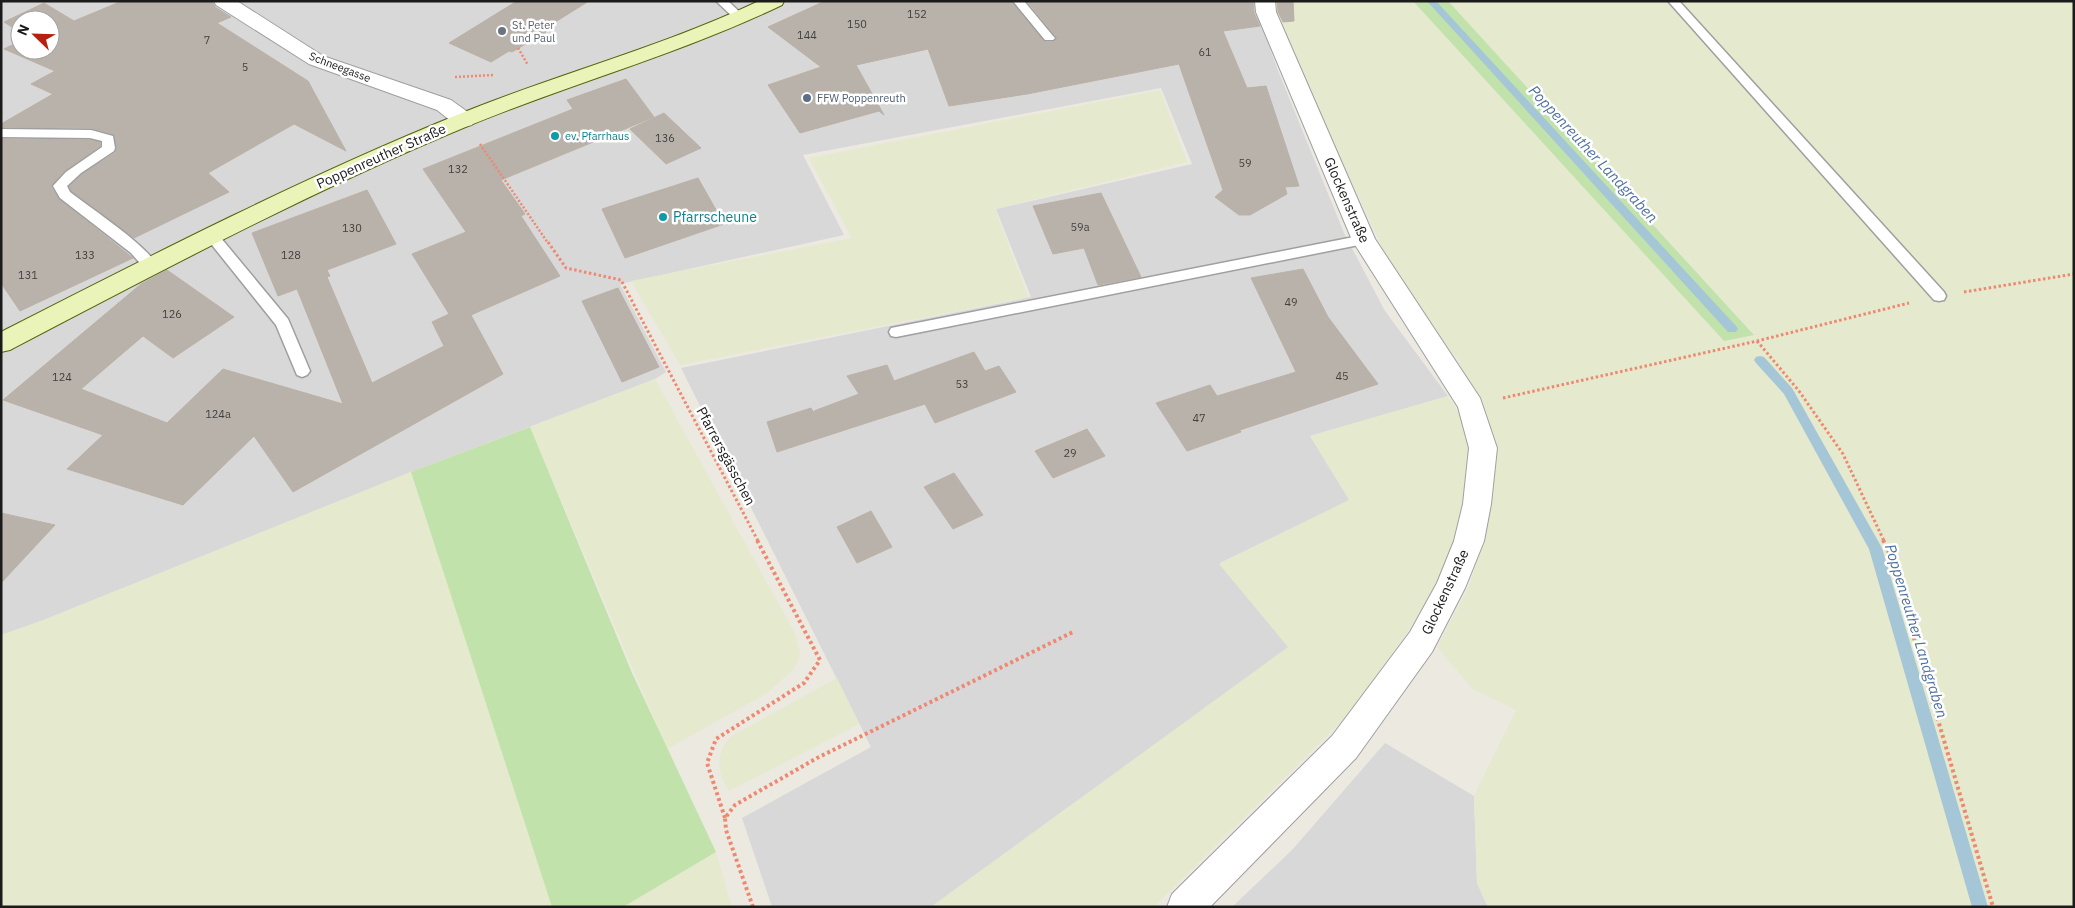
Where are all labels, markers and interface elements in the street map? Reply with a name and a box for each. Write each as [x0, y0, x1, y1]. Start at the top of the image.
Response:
house number: 152 [907, 7, 927, 21]
north arrow [10, 10, 60, 60]
house number: 150 [847, 17, 867, 31]
place label: St. Peter und Paul [512, 18, 555, 45]
text: N [13, 22, 33, 38]
marker: St. Peter und Paul [496, 25, 508, 37]
house number: 144 [797, 28, 817, 42]
house number: 7 [204, 33, 210, 47]
house number: 61 [1198, 45, 1212, 59]
street label: Schneegasse [307, 49, 373, 85]
house number: 5 [242, 60, 248, 74]
water label: Poppenreuther Landgraben [1525, 81, 1662, 226]
place label: FFW Poppenreuth [817, 91, 906, 105]
marker: FFW Poppenreuth [801, 92, 813, 104]
street label: Poppenreuther Straße [313, 119, 449, 193]
place label: ev. Pfarrhaus [565, 129, 629, 143]
marker: ev. Pfarrhaus [549, 130, 561, 142]
house number: 136 [655, 131, 675, 145]
street label: Glockenstraße [1320, 154, 1374, 246]
house number: 59 [1238, 156, 1252, 170]
house number: 132 [448, 162, 468, 176]
place label: Pfarrscheune [673, 208, 757, 226]
marker: Pfarrscheune [657, 211, 669, 223]
house number: 59a [1070, 220, 1090, 234]
house number: 130 [342, 221, 362, 235]
house number: 133 [75, 248, 95, 262]
house number: 128 [281, 248, 301, 262]
house number: 131 [18, 268, 38, 282]
house number: 49 [1284, 295, 1298, 309]
house number: 126 [162, 307, 182, 321]
house number: 45 [1335, 369, 1349, 383]
house number: 124 [52, 370, 72, 384]
house number: 53 [955, 377, 969, 391]
street label: Pfarrersgässchen [692, 404, 760, 508]
house number: 124a [205, 407, 231, 421]
house number: 47 [1192, 411, 1206, 425]
house number: 29 [1063, 446, 1077, 460]
water label: Poppenreuther Landgraben [1881, 542, 1952, 720]
street label: Glockenstraße [1417, 546, 1473, 638]

